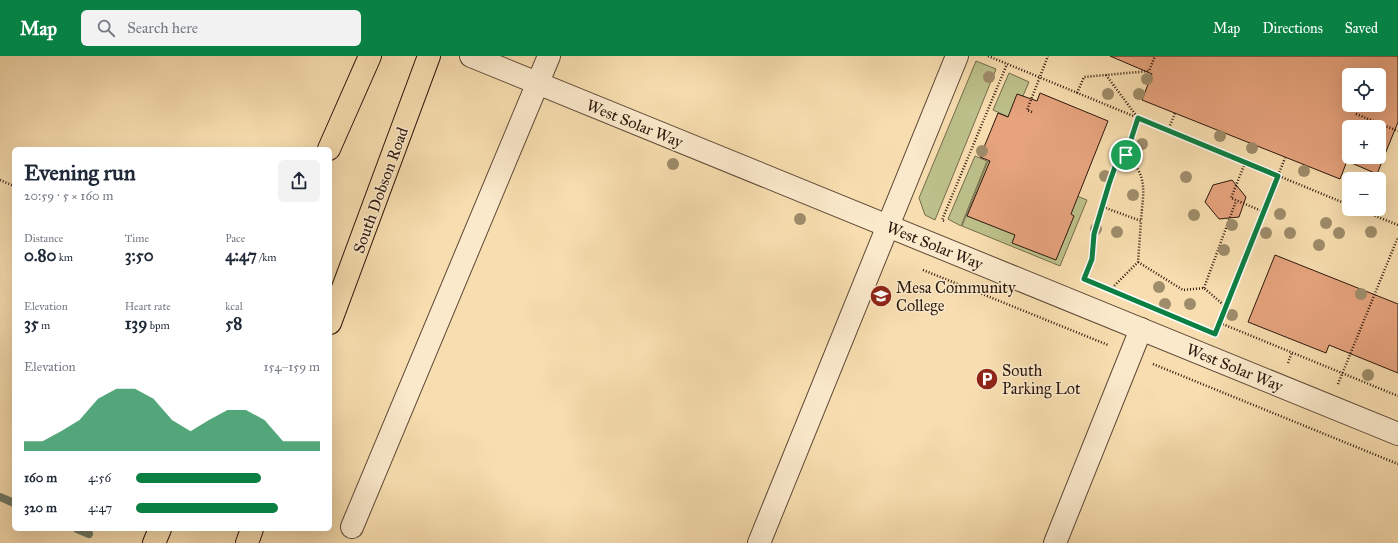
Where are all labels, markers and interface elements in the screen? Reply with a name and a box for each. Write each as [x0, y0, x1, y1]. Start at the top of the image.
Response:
search box [81, 10, 361, 46]
text: Map [20, 17, 57, 40]
icon: search [95, 17, 117, 39]
text: Search here [127, 19, 198, 37]
text: Map [1213, 20, 1240, 37]
text: Directions [1262, 20, 1323, 37]
text: Saved [1345, 20, 1378, 37]
map controls [1342, 68, 1386, 216]
button: locate [1342, 68, 1386, 112]
street label: West Solar Way [584, 95, 686, 152]
button: + [1342, 120, 1386, 164]
street label: South Dobson Road [349, 125, 412, 256]
pin [1109, 138, 1143, 172]
icon: arrive [1115, 144, 1137, 166]
text: Evening run [24, 159, 136, 186]
button: share [278, 160, 320, 202]
button: − [1342, 172, 1386, 216]
text: 20:59 · 5 × 160 m [24, 188, 113, 204]
street label: West Solar Way [884, 217, 986, 274]
text: Distance [24, 232, 63, 245]
text: Time [125, 232, 149, 245]
text: Pace [225, 232, 245, 245]
text: 0.80 [24, 245, 56, 266]
text: 3:50 [125, 245, 154, 266]
text: 4:47 [225, 245, 257, 266]
text: km [56, 251, 73, 264]
text: /km [257, 251, 277, 264]
place label: Mesa Community College [896, 278, 1016, 316]
school or university icon: Mesa Community College [868, 283, 894, 309]
text: Elevation [24, 300, 68, 313]
text: Heart rate [125, 300, 171, 313]
text: kcal [225, 300, 243, 313]
text: 35 [24, 313, 39, 334]
text: 139 [125, 313, 147, 334]
text: 58 [225, 313, 242, 334]
text: m [39, 319, 50, 332]
text: bpm [147, 319, 170, 332]
street label: West Solar Way [1184, 339, 1286, 396]
text: Elevation [24, 359, 76, 375]
text: 154–159 m [263, 359, 320, 375]
place label: South Parking Lot [1002, 361, 1081, 399]
parking icon: South Parking Lot [974, 366, 1000, 392]
text: 160 m [24, 470, 57, 486]
text: 4:56 [88, 470, 111, 486]
text: 320 m [24, 500, 57, 516]
text: 4:47 [88, 500, 112, 516]

